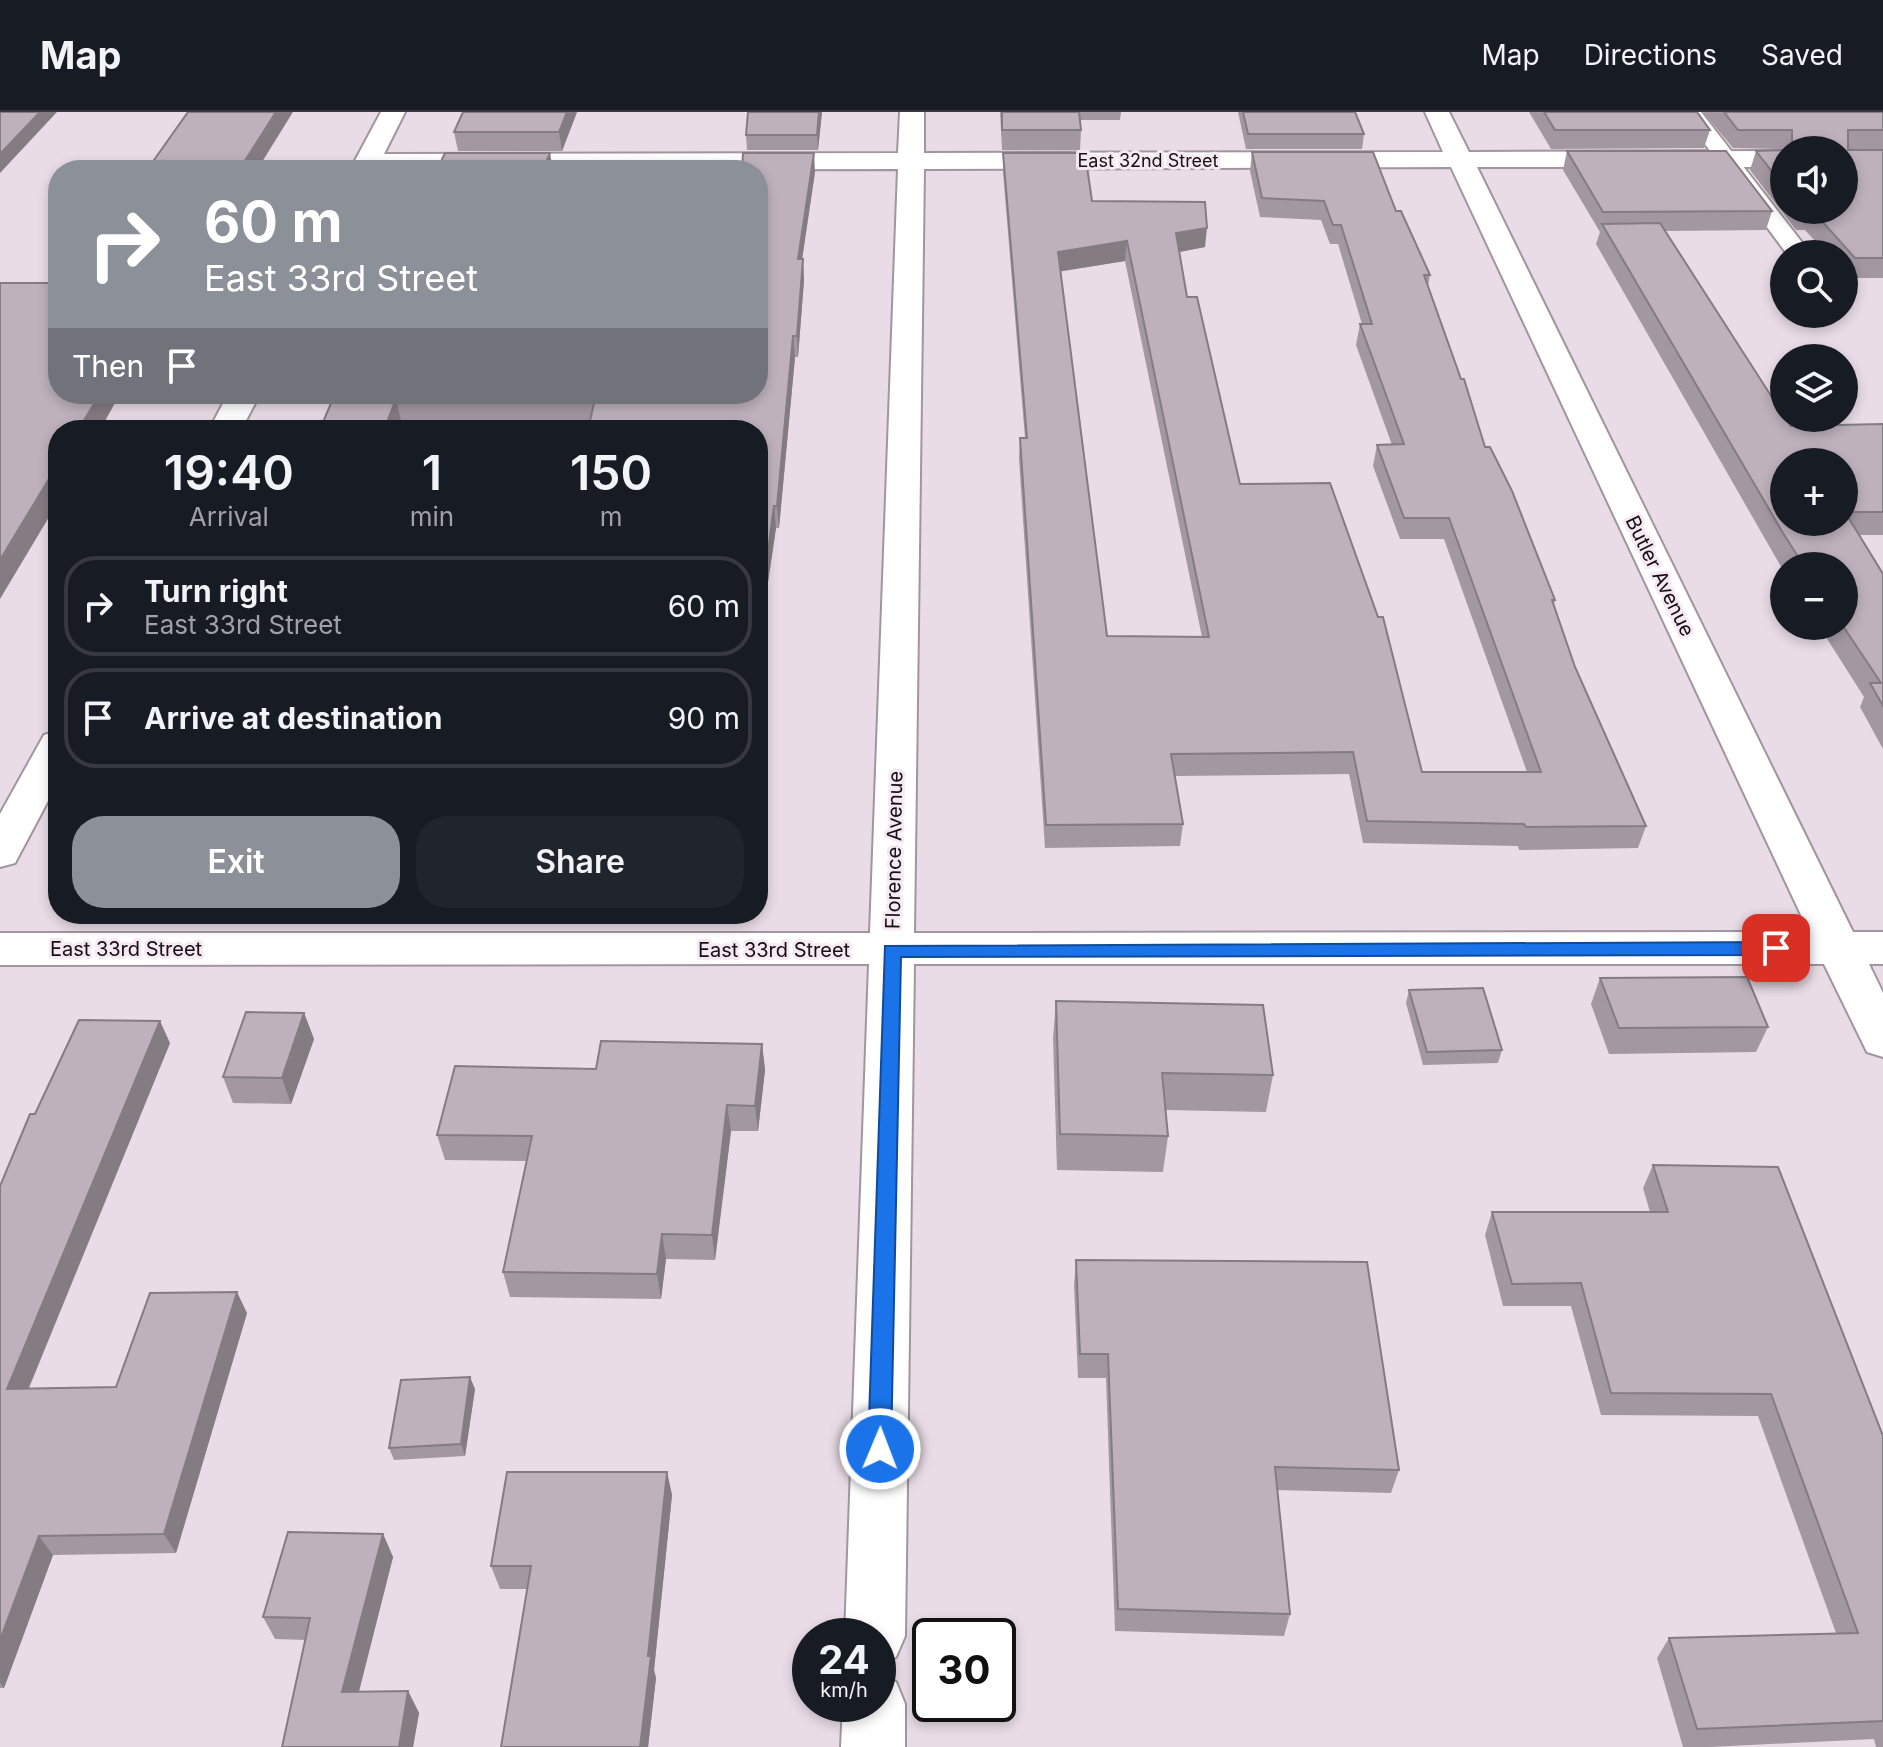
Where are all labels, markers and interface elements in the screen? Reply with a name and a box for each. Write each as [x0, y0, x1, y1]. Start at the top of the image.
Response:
text: Map [40, 32, 121, 78]
text: Map [1481, 38, 1540, 72]
text: Directions [1584, 38, 1717, 72]
text: Saved [1761, 38, 1843, 72]
map controls [1770, 136, 1858, 640]
button: sound [1770, 136, 1858, 224]
street label: East 32nd Street [1078, 150, 1219, 171]
text: 60 m [204, 188, 343, 256]
icon: right [72, 192, 176, 296]
button: search [1770, 240, 1858, 328]
text: East 33rd Street [204, 256, 478, 300]
icon: arrive [160, 344, 204, 388]
button: layers [1770, 344, 1858, 432]
text: Then [72, 348, 144, 384]
text: 19:40 [164, 443, 294, 502]
text: 1 [422, 443, 442, 502]
text: 150 [570, 443, 652, 502]
button: + [1770, 448, 1858, 536]
text: Arrival [189, 501, 269, 532]
text: min [410, 501, 454, 532]
text: m [600, 501, 622, 532]
street label: Butler Avenue [1620, 512, 1700, 640]
button: − [1770, 552, 1858, 640]
text: Turn right [144, 573, 288, 609]
icon: right [76, 584, 120, 628]
text: 60 m [668, 588, 740, 624]
text: East 33rd Street [144, 609, 342, 640]
icon: arrive [76, 696, 120, 740]
text: Arrive at destination [144, 700, 442, 736]
text: 90 m [668, 700, 740, 736]
street label: Florence Avenue [881, 771, 907, 929]
button: Exit [72, 816, 400, 908]
button: Share [416, 816, 744, 908]
pin [1742, 914, 1810, 982]
icon: arrive [1754, 926, 1798, 970]
street label: East 33rd Street [50, 937, 203, 961]
street label: East 33rd Street [698, 938, 851, 962]
position arrow [838, 1407, 922, 1491]
speed limit sign: 30 [912, 1618, 1016, 1722]
text: 24 [818, 1635, 870, 1684]
text: km/h [820, 1678, 868, 1702]

